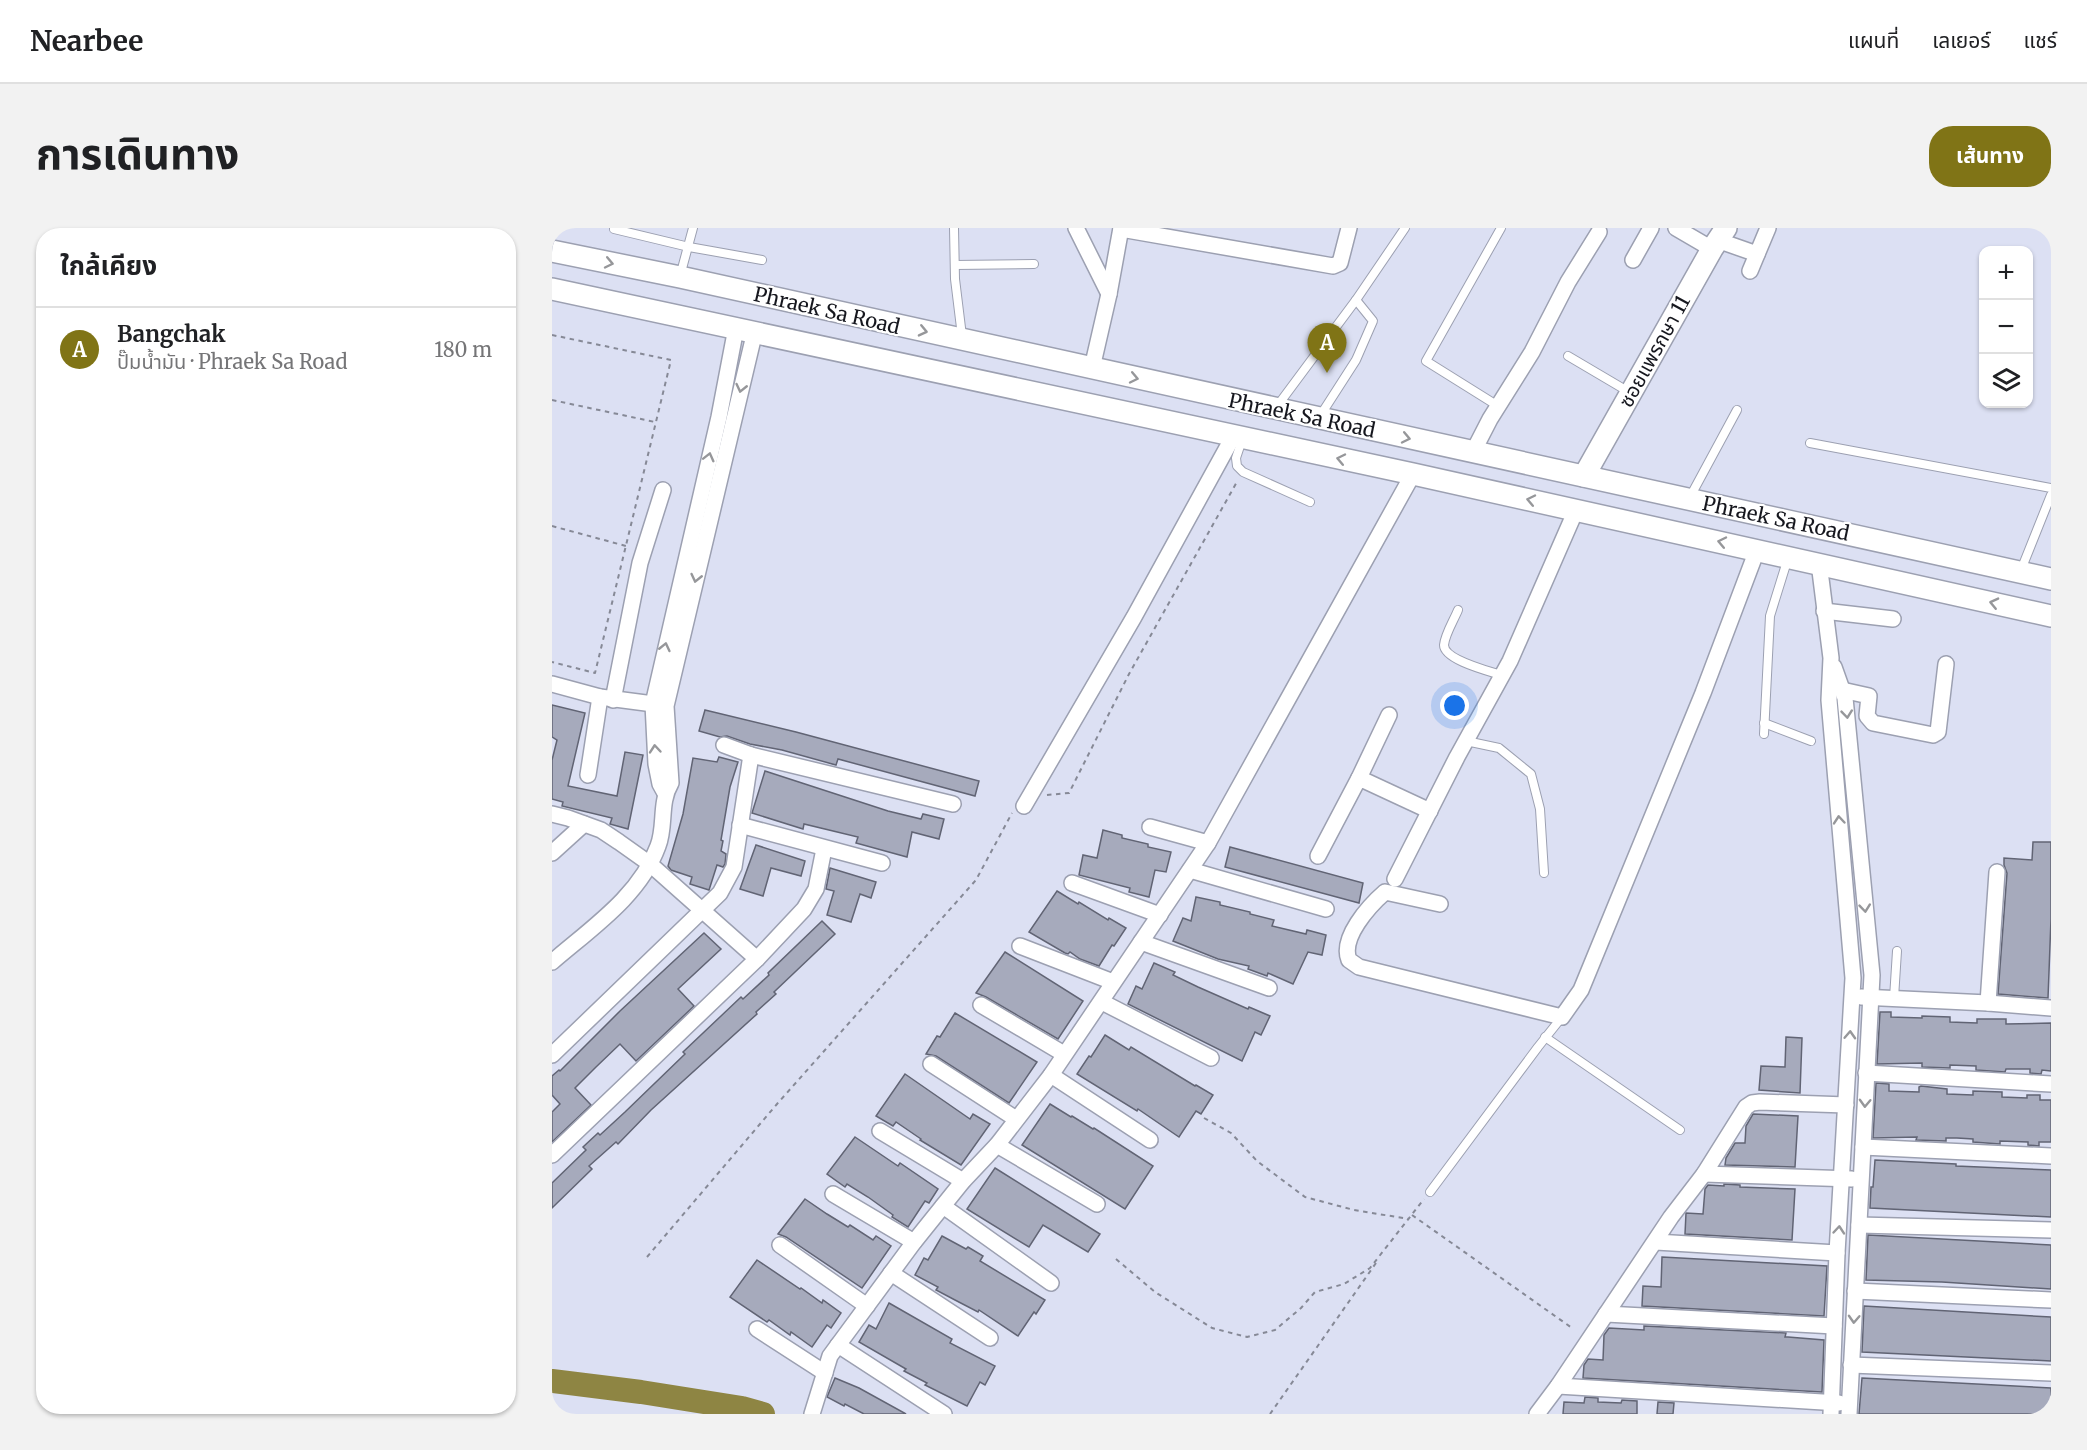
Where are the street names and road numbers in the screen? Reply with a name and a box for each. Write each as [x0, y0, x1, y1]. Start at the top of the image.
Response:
street label: Phraek Sa Road [751, 281, 903, 339]
street label: ซอยแพรกษา 11 [1613, 291, 1695, 411]
street label: Phraek Sa Road [1226, 387, 1378, 443]
street label: Phraek Sa Road [1700, 490, 1852, 546]

